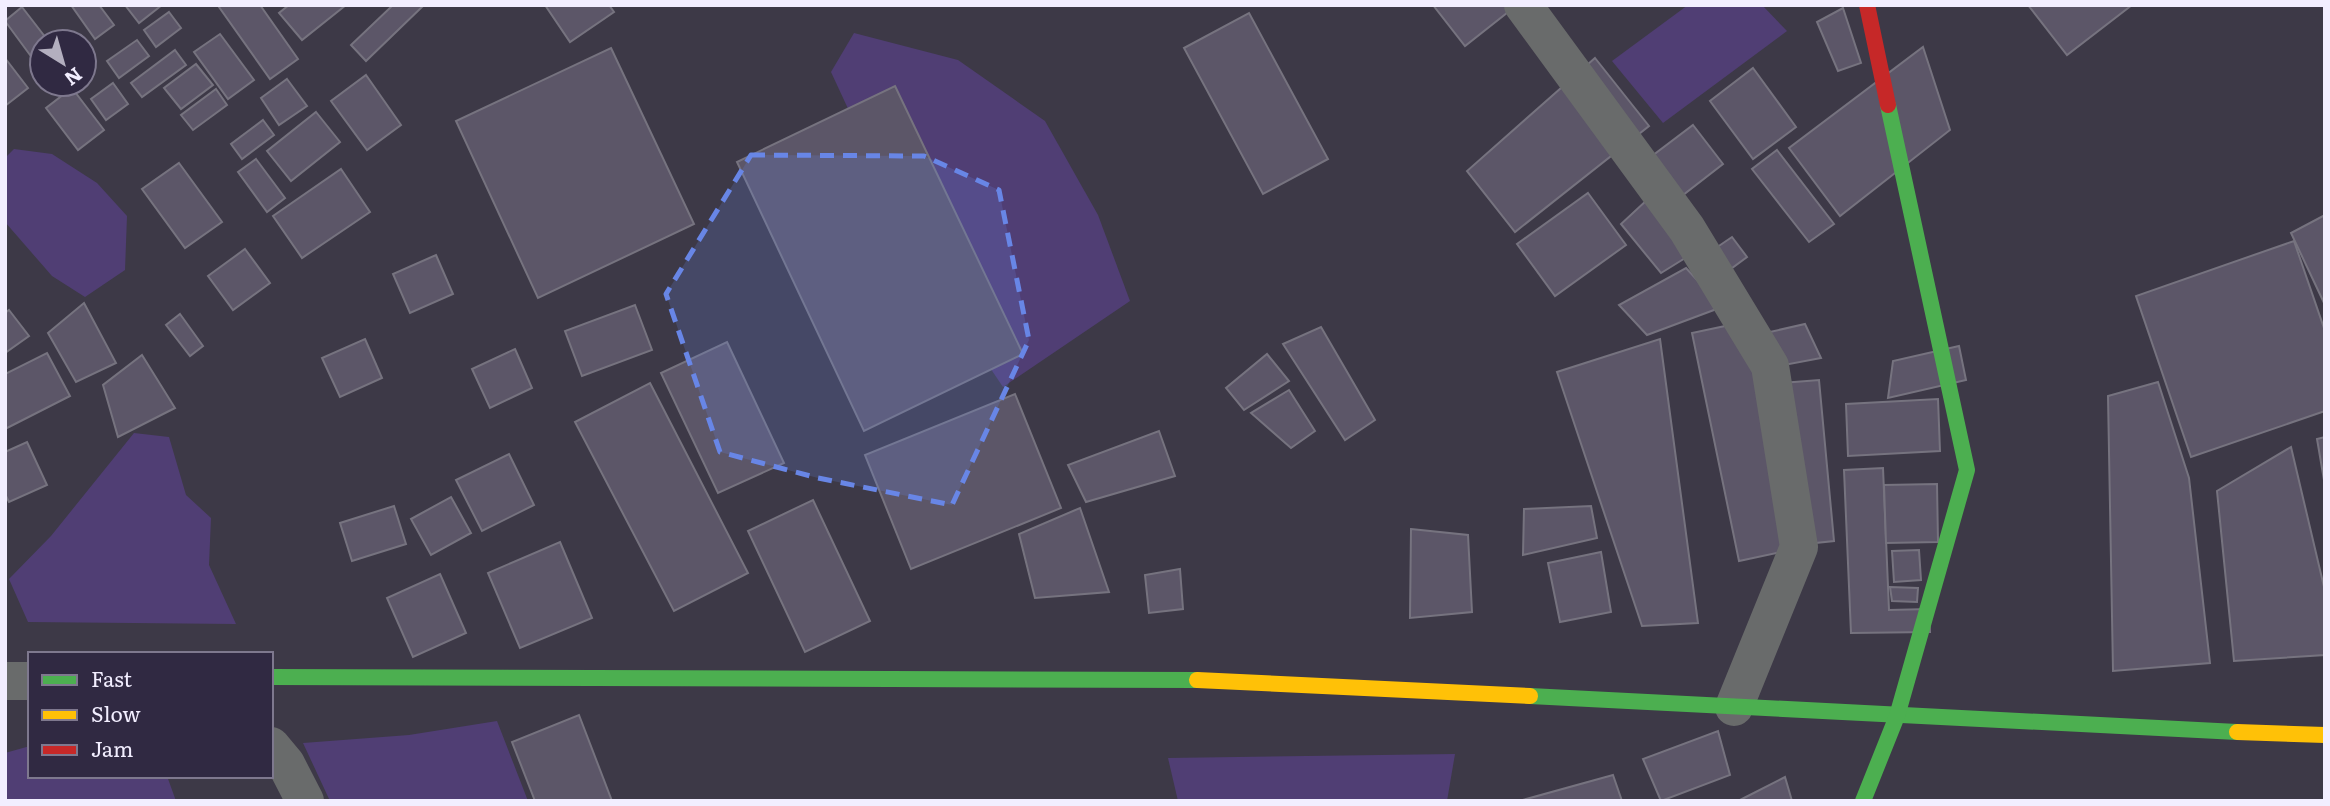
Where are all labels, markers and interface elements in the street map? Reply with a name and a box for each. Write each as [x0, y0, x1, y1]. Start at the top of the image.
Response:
north arrow [28, 28, 98, 98]
text: N [59, 61, 89, 93]
legend [28, 652, 273, 778]
text: Fast [91, 662, 132, 693]
text: Slow [91, 697, 141, 728]
text: Jam [91, 732, 133, 763]

